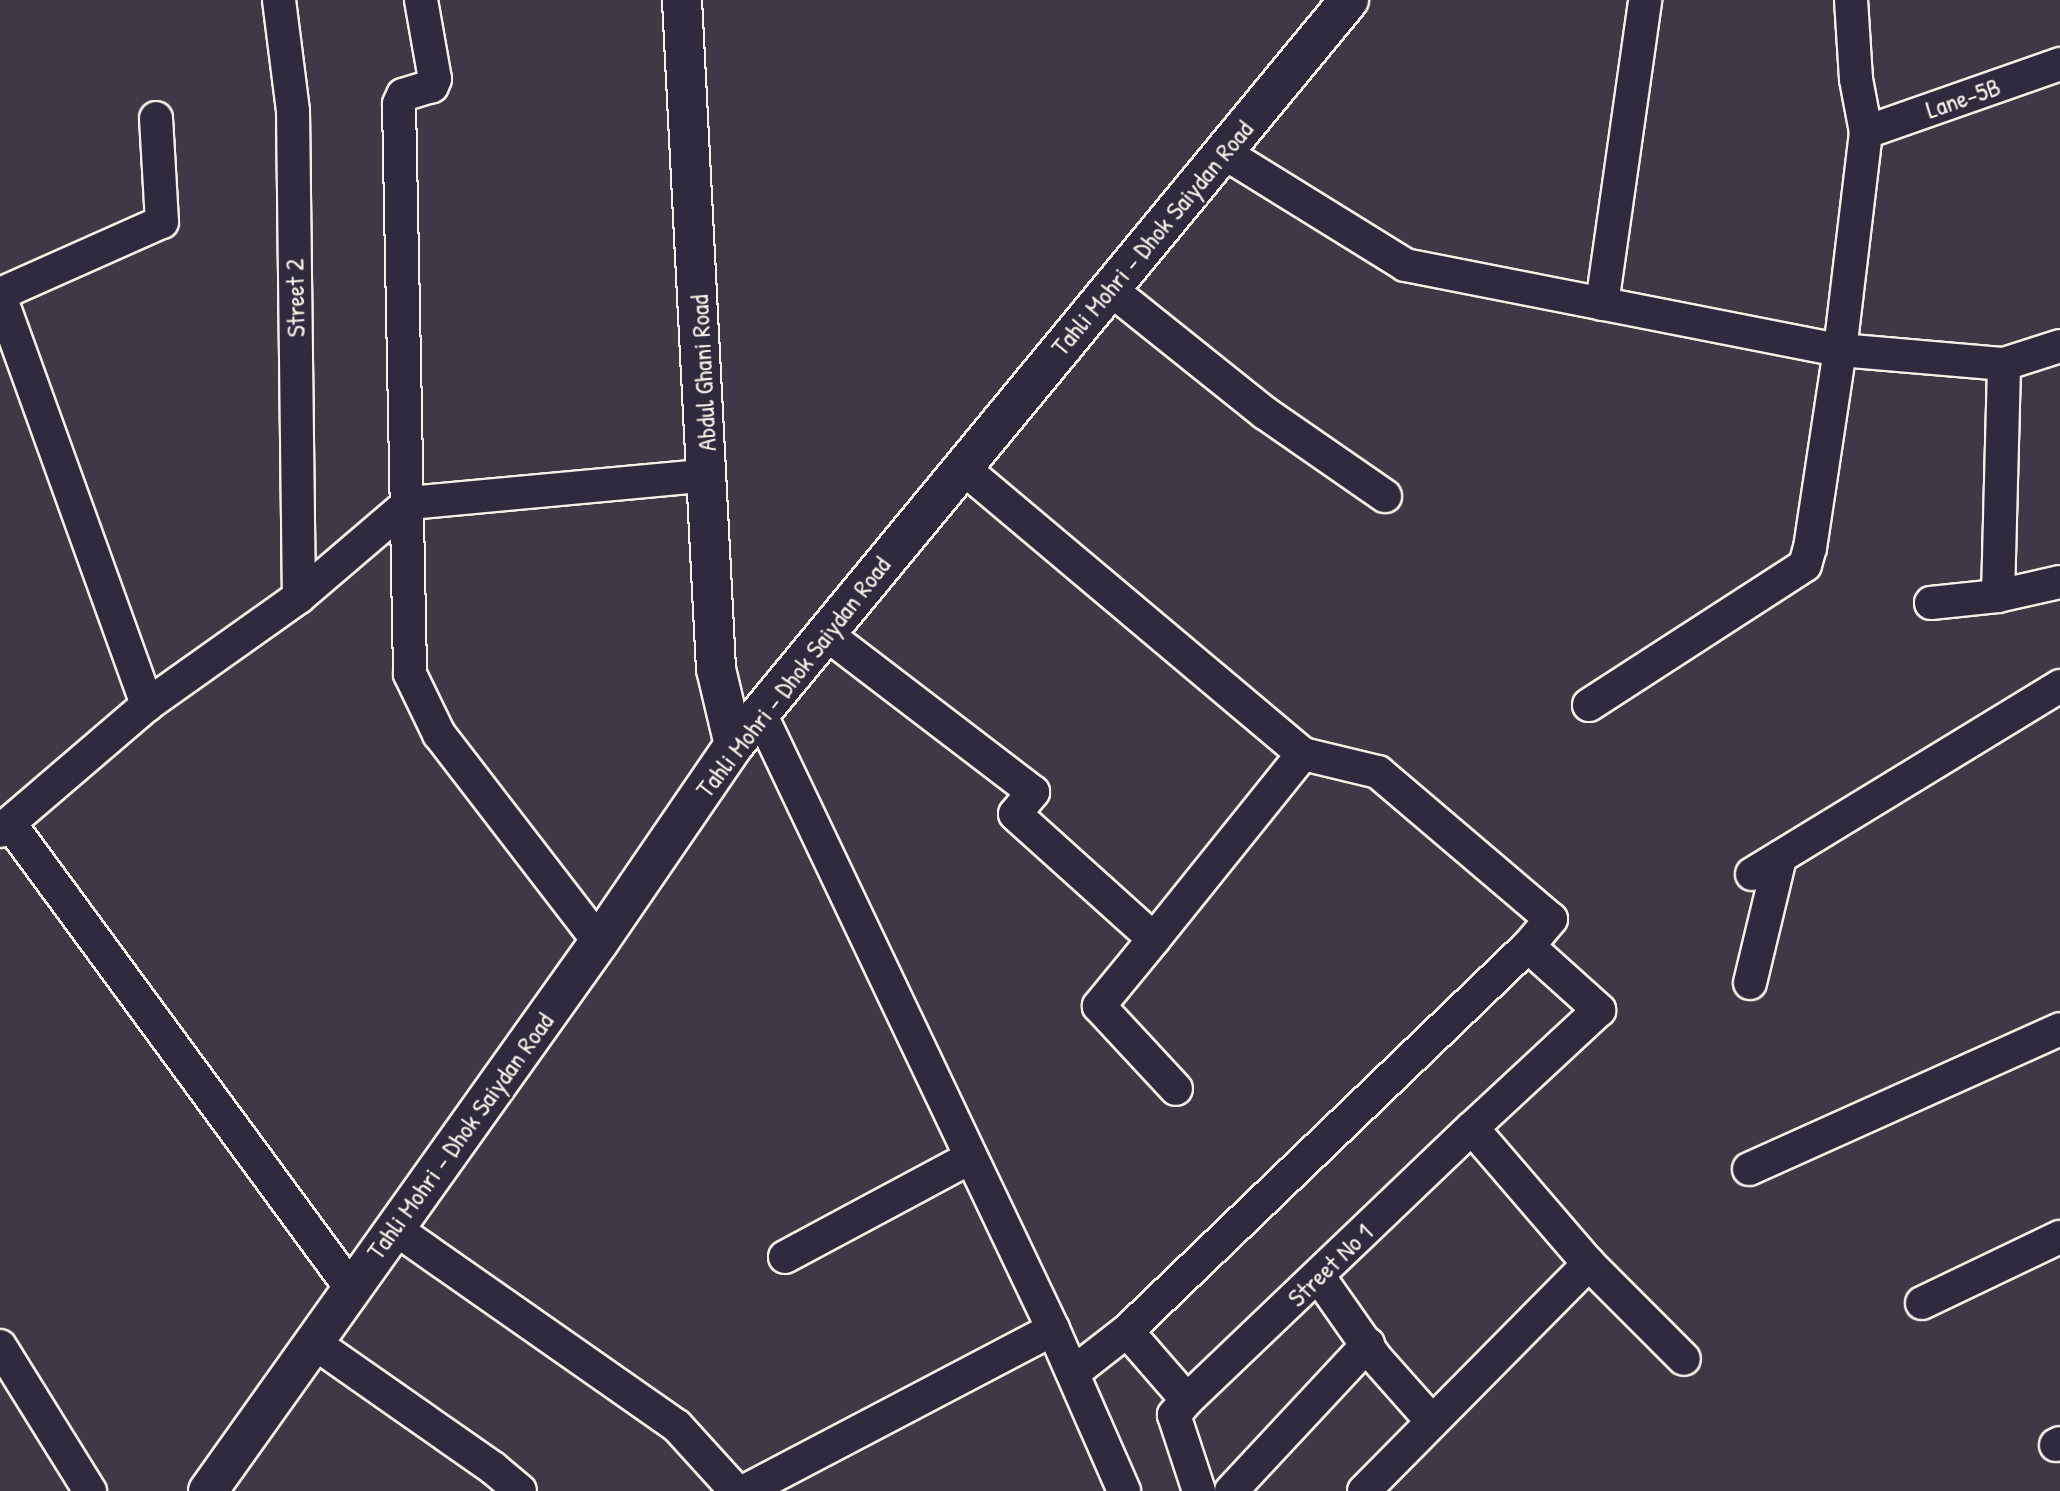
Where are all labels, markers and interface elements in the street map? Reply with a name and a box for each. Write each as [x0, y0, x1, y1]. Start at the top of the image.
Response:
street label: Lane-5B [1922, 71, 2004, 125]
street label: Tahli Mohri - Dhok Saiydan Road [1044, 114, 1260, 362]
street label: Street 2 [279, 258, 311, 338]
street label: Abdul Ghani Road [683, 294, 723, 452]
street label: Tahli Mohri - Dhok Saiydan Road [689, 550, 897, 804]
street label: Tahli Mohri - Dhok Saiydan Road [360, 1007, 560, 1265]
street label: Street No 1 [1281, 1217, 1379, 1313]

